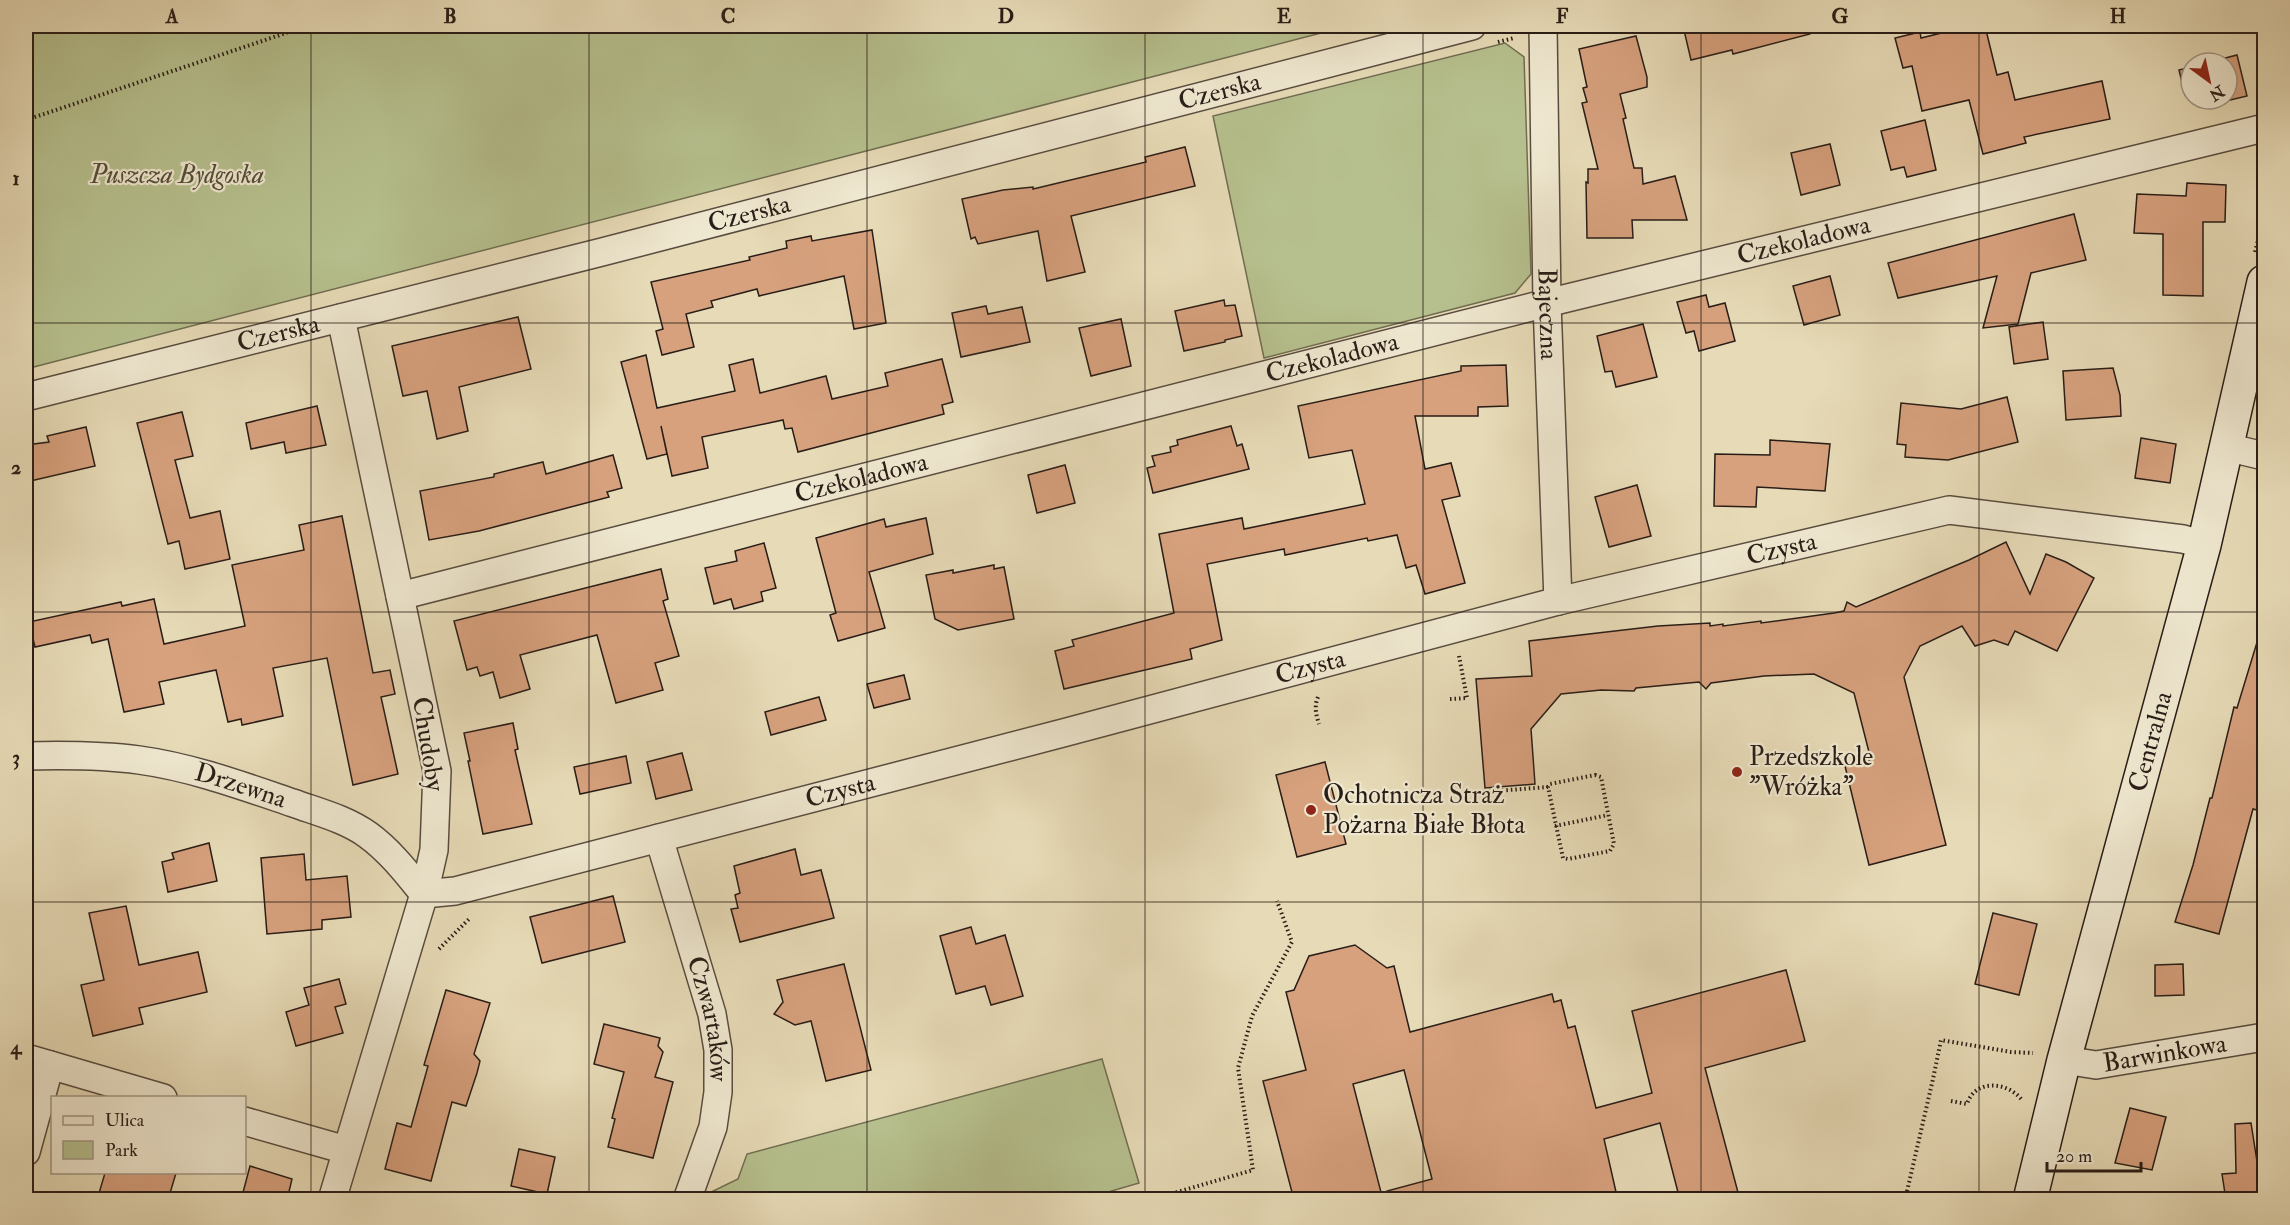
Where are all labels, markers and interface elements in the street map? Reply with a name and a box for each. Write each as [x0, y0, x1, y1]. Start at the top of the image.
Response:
text: A [165, 4, 179, 29]
text: B [443, 4, 457, 29]
text: C [721, 4, 735, 29]
text: D [998, 4, 1014, 29]
text: E [1277, 4, 1292, 29]
text: F [1556, 4, 1569, 29]
text: G [1832, 4, 1849, 29]
text: H [2110, 4, 2126, 29]
north arrow [2179, 51, 2239, 111]
street label: Czerska [1175, 65, 1264, 118]
text: N [2205, 80, 2229, 105]
park label: Puszcza Bydgoska [89, 159, 264, 191]
text: 1 [12, 166, 20, 191]
street label: Czerska [705, 188, 794, 240]
street label: Czekoladowa [1734, 209, 1874, 272]
street label: Bajeczna [1530, 268, 1565, 361]
street label: Czerska [234, 308, 323, 359]
street label: Czekoladowa [1262, 325, 1402, 390]
street label: Czekoladowa [791, 446, 931, 511]
text: 2 [11, 455, 21, 480]
street label: Czysta [1743, 525, 1820, 573]
street label: Czysta [1272, 642, 1349, 692]
street label: Centralna [2122, 688, 2180, 795]
street label: Chudoby [405, 694, 451, 794]
place label: Przedszkole "Wróżka" [1749, 741, 1873, 803]
text: 3 [12, 745, 20, 770]
street label: Drzewna [191, 756, 291, 816]
marker: Przedszkole "Wróżka" [1730, 765, 1744, 779]
street label: Czysta [802, 766, 879, 815]
place label: Ochotnicza Straż Pożarna Białe Błota [1323, 779, 1525, 841]
marker: Ochotnicza Straż Pożarna Białe Błota [1304, 803, 1318, 817]
street label: Czwartaków [680, 952, 734, 1082]
street label: Barwinkowa [2100, 1027, 2229, 1080]
text: 4 [10, 1035, 23, 1060]
legend [51, 1096, 246, 1174]
text: Ulica [105, 1109, 145, 1132]
scale bar [2047, 1135, 2142, 1173]
text: Park [105, 1139, 138, 1162]
text: 20 m [2056, 1145, 2092, 1168]

